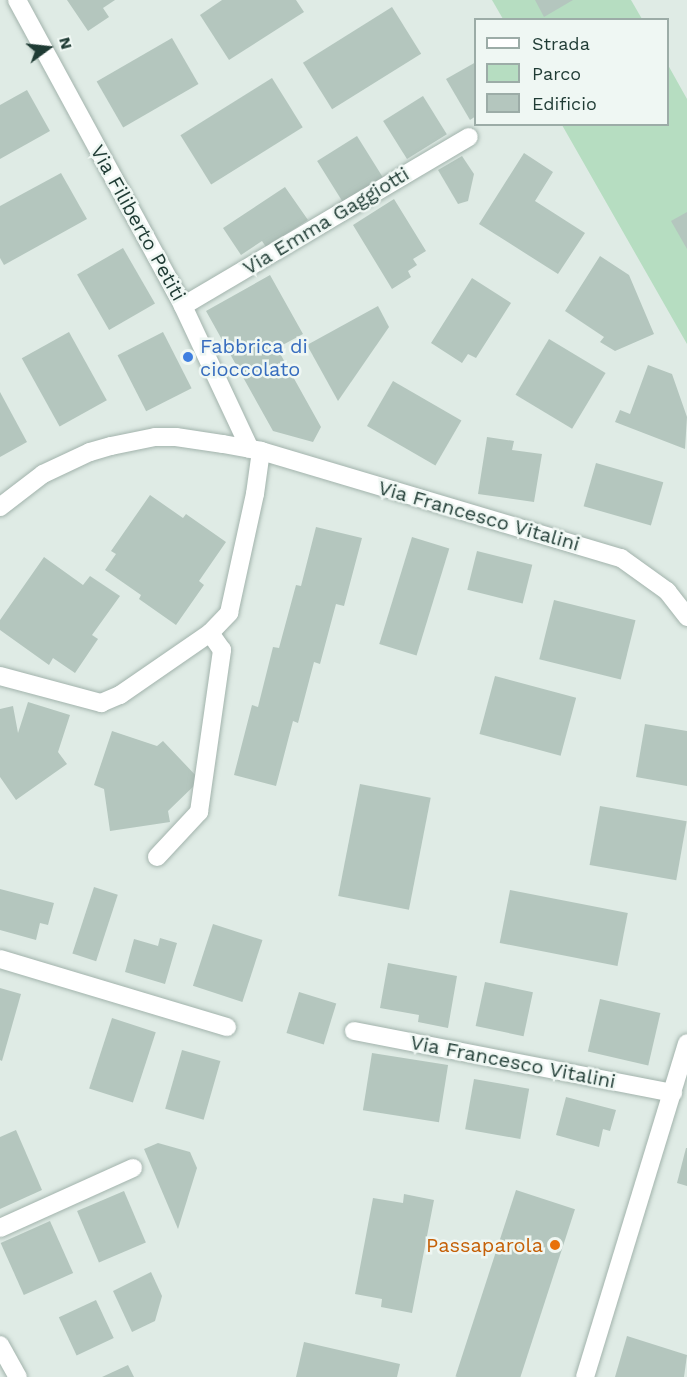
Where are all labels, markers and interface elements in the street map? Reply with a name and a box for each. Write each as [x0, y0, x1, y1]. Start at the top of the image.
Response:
north arrow [18, 18, 78, 78]
legend [474, 18, 669, 126]
text: Strada [532, 33, 590, 54]
text: N [55, 35, 77, 51]
text: Parco [532, 63, 581, 84]
text: Edificio [532, 93, 597, 114]
street label: Via Filiberto Petiti [85, 141, 191, 305]
street label: Via Emma Gaggiotti [238, 162, 414, 280]
place label: Fabbrica di cioccolato [200, 334, 308, 381]
marker: Fabbrica di cioccolato [181, 350, 195, 364]
street label: Via Francesco Vitalini [375, 476, 583, 556]
street label: Via Francesco Vitalini [408, 1030, 618, 1094]
place label: Passaparola [426, 1233, 543, 1257]
marker: Passaparola [548, 1238, 562, 1252]

